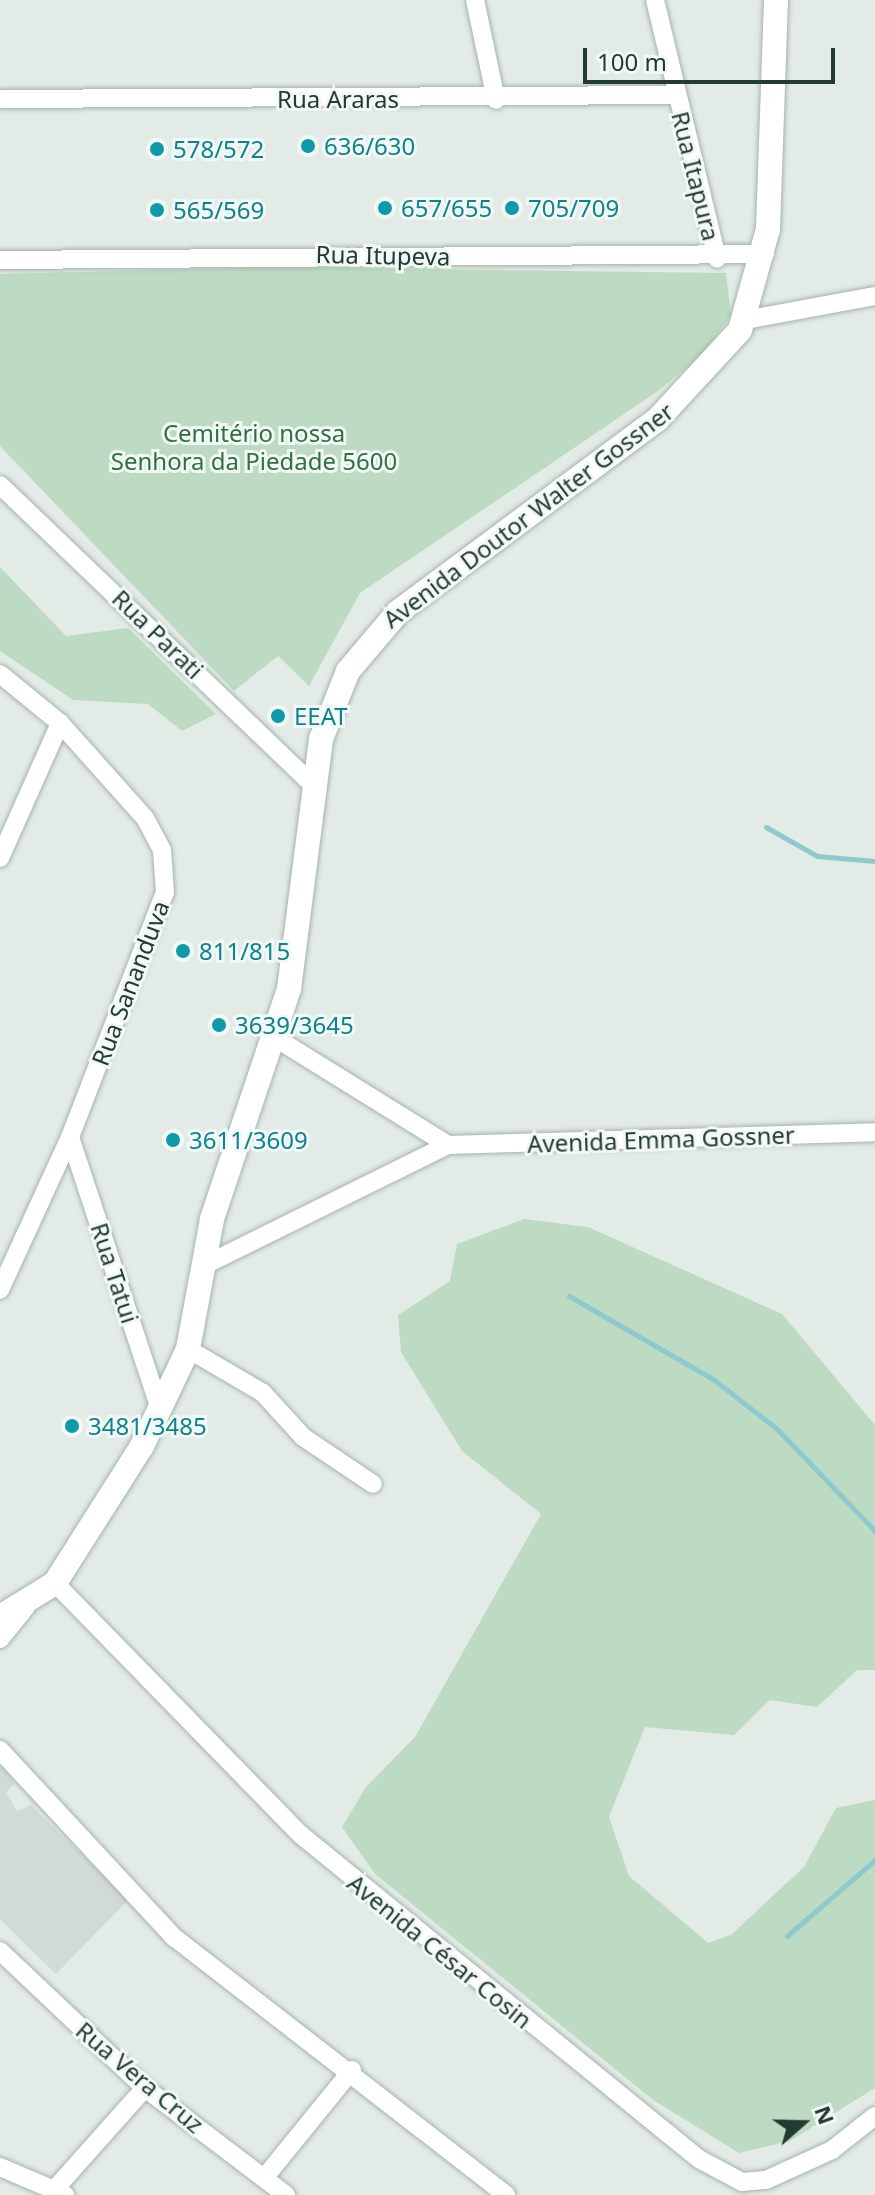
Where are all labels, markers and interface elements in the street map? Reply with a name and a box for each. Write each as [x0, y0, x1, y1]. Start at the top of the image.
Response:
scale bar [587, 32, 839, 82]
text: 100 m [597, 45, 667, 78]
street label: Rua Araras [277, 85, 399, 113]
street label: Rua Itapura [666, 108, 726, 244]
place label: 636/630 [324, 132, 415, 160]
place label: 578/572 [173, 135, 264, 163]
marker: 636/630 [299, 137, 317, 155]
marker: 578/572 [148, 140, 166, 158]
place label: 657/655 [401, 194, 492, 222]
place label: 705/709 [528, 194, 619, 222]
place label: 565/569 [173, 196, 264, 224]
marker: 657/655 [376, 199, 394, 217]
marker: 705/709 [503, 199, 521, 217]
marker: 565/569 [148, 201, 166, 219]
street label: Rua Itupeva [315, 239, 451, 271]
street label: Avenida Doutor Walter Gossner [377, 396, 679, 634]
park label: Cemitério nossa Senhora da Piedade 5600 [111, 419, 397, 475]
street label: Rua Parati [107, 584, 209, 684]
place label: EEAT [294, 702, 348, 730]
marker: EEAT [269, 707, 287, 725]
street label: Rua Sananduva [85, 896, 175, 1070]
place label: 811/815 [199, 937, 290, 965]
marker: 811/815 [174, 942, 192, 960]
place label: 3639/3645 [235, 1011, 354, 1039]
marker: 3639/3645 [210, 1016, 228, 1034]
street label: Avenida Emma Gossner [527, 1120, 795, 1158]
place label: 3611/3609 [189, 1126, 308, 1154]
marker: 3611/3609 [164, 1131, 182, 1149]
street label: Rua Tatui [85, 1219, 145, 1327]
place label: 3481/3485 [88, 1412, 207, 1440]
marker: 3481/3485 [63, 1417, 81, 1435]
street label: Avenida César Cosin [342, 1868, 538, 2034]
street label: Rua Vera Cruz [71, 2015, 209, 2139]
north arrow [763, 2083, 843, 2163]
text: N [808, 2101, 843, 2128]

